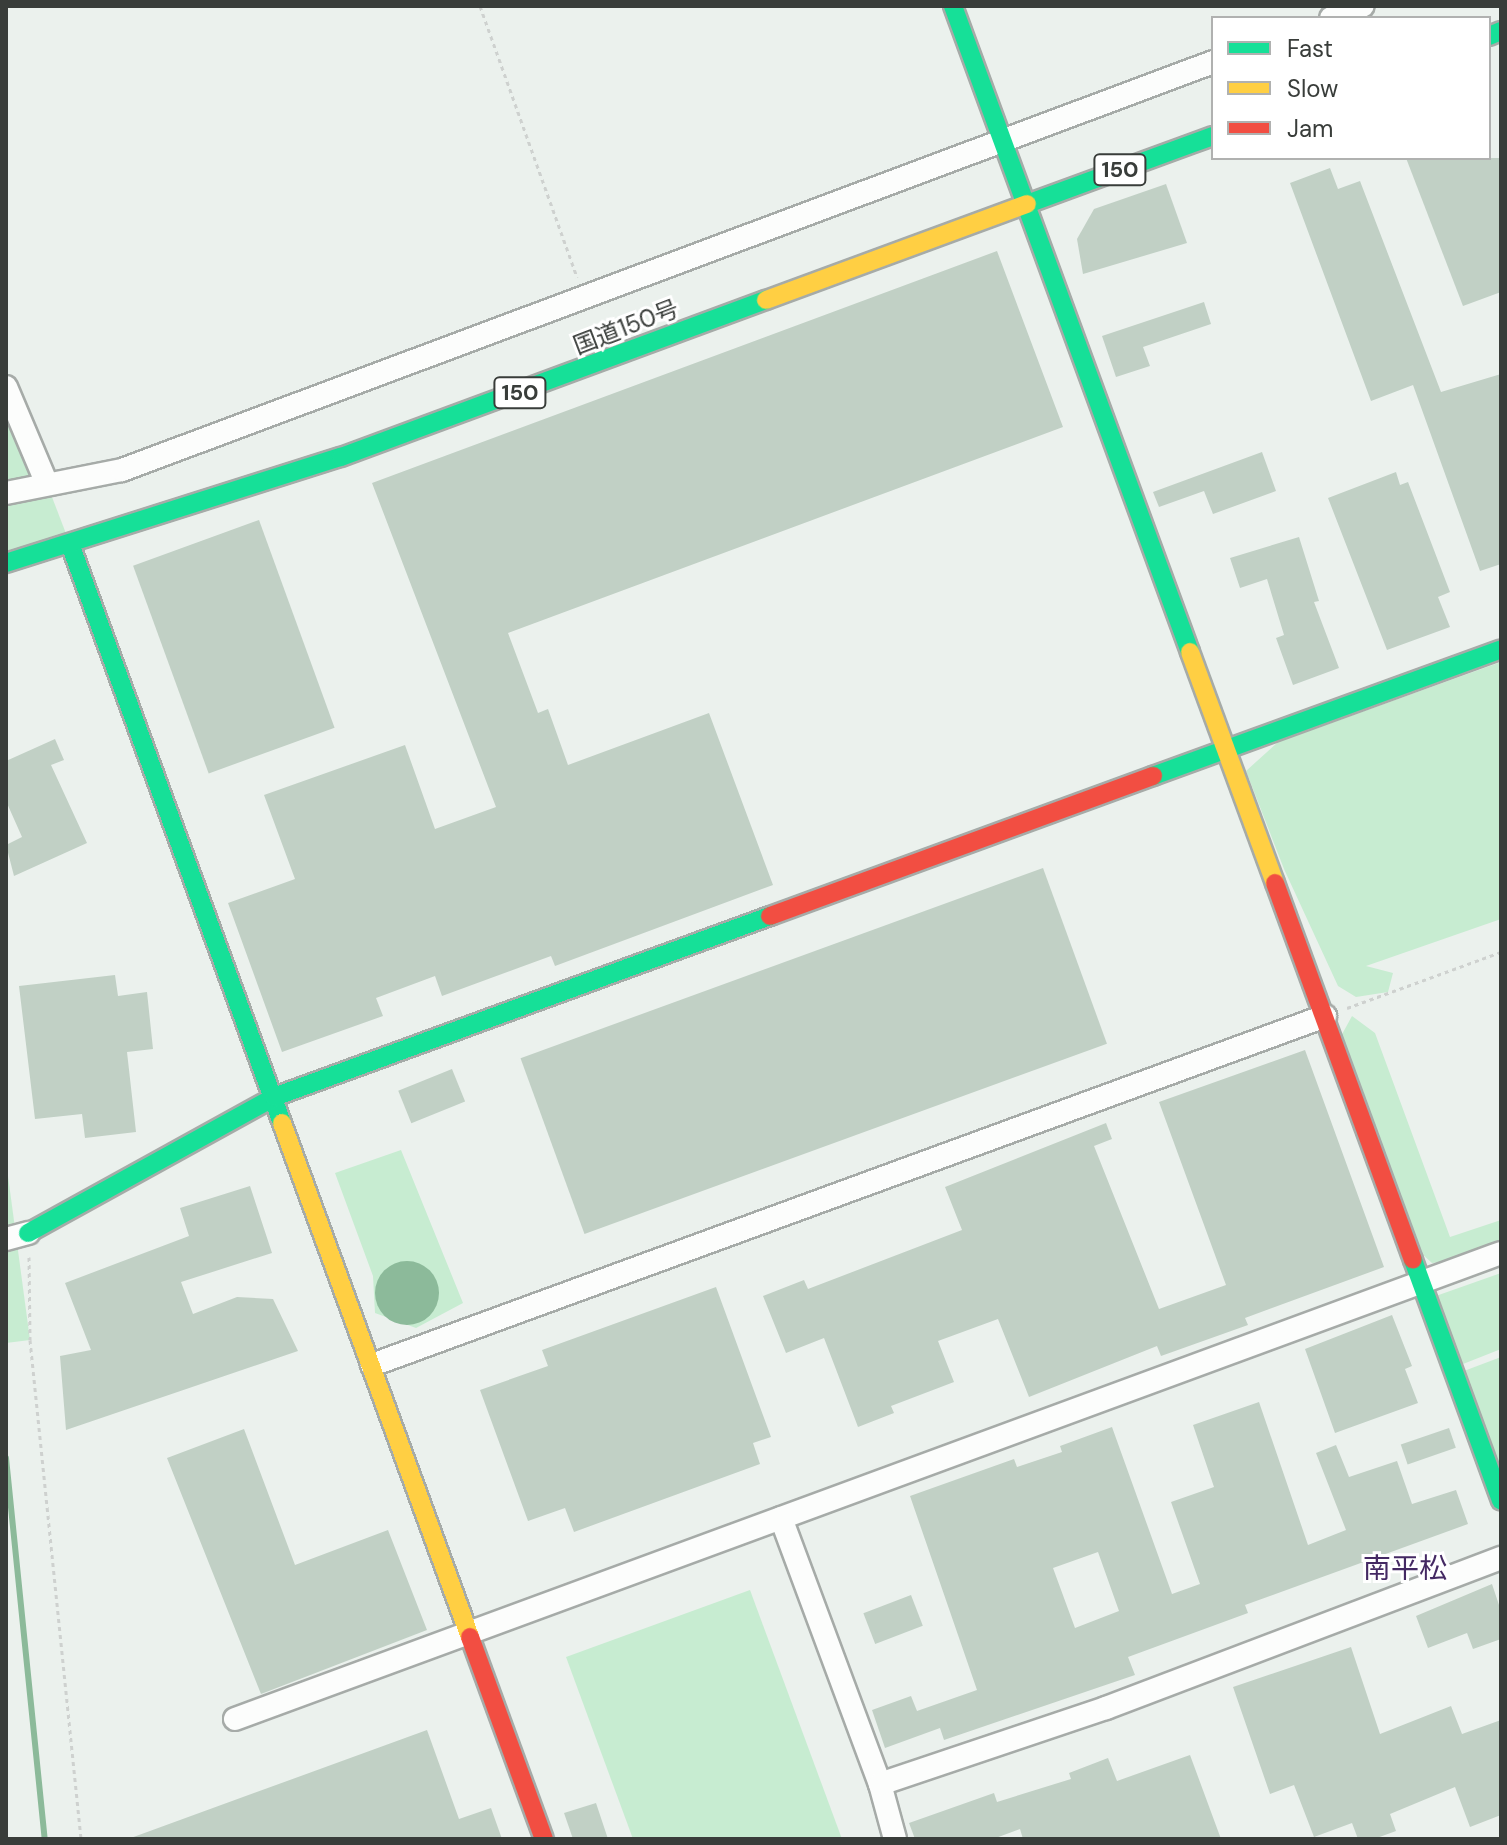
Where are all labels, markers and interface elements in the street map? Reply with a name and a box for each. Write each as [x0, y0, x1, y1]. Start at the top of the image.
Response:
legend [1211, 16, 1491, 160]
text: Fast [1287, 33, 1333, 64]
text: Slow [1287, 73, 1338, 104]
text: Jam [1287, 113, 1333, 144]
road number: 150 [1092, 152, 1148, 188]
street label: 国道150号 [569, 294, 683, 360]
road number: 150 [492, 375, 548, 411]
district label: 南平松 [1363, 1552, 1447, 1586]

